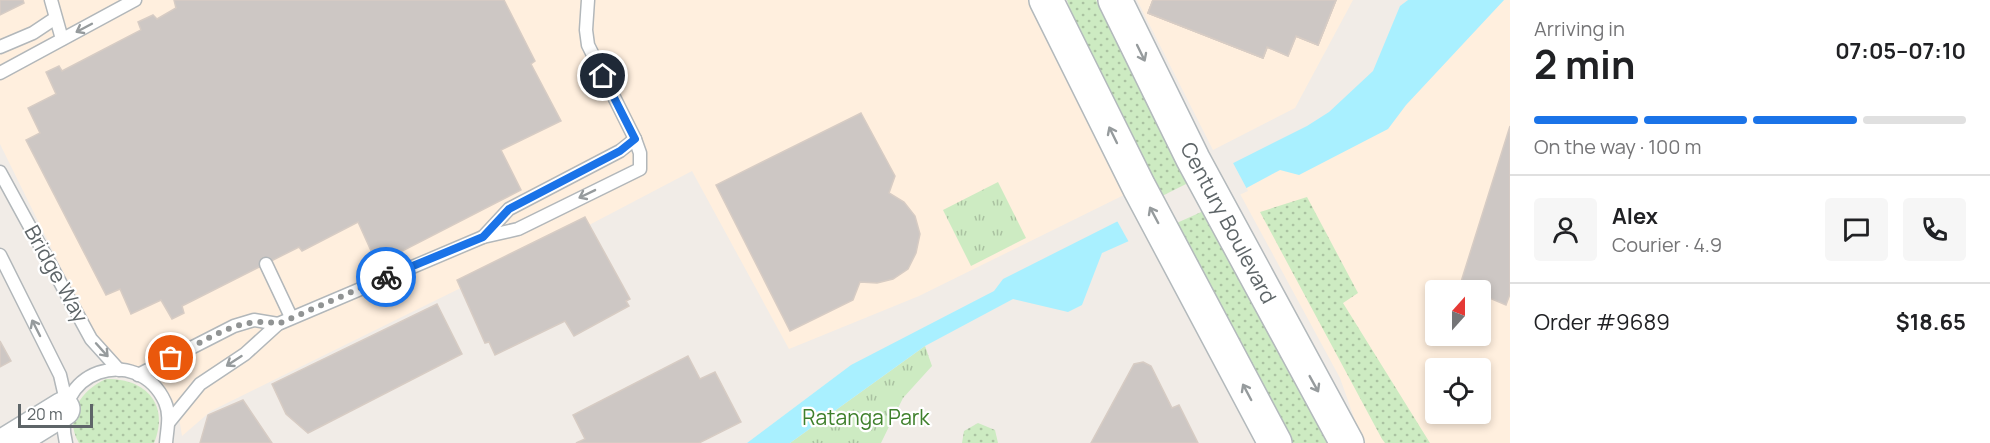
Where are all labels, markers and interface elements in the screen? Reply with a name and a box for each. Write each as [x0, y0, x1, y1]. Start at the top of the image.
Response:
text: Arriving in [1534, 15, 1625, 42]
one-way arrow [75, 23, 93, 34]
text: 07:05–07:10 [1835, 36, 1966, 66]
text: 2 min [1534, 37, 1635, 91]
one-way arrow [1135, 43, 1147, 61]
pin [577, 50, 628, 101]
icon: home [586, 59, 619, 92]
one-way arrow [1106, 126, 1118, 144]
text: On the way · 100 m [1534, 133, 1701, 160]
street label: Century Boulevard [1174, 137, 1283, 308]
one-way arrow [579, 189, 597, 201]
button: person [1534, 198, 1597, 261]
button: chat [1825, 198, 1888, 261]
button: phone [1903, 198, 1966, 261]
text: Alex [1612, 201, 1658, 231]
one-way arrow [1148, 207, 1159, 225]
street label: Bridge Way [19, 220, 95, 327]
text: Courier · 4.9 [1612, 231, 1722, 258]
courier [356, 247, 416, 307]
icon: bike [370, 261, 403, 294]
north arrow [1425, 280, 1491, 346]
map controls [1425, 280, 1491, 424]
text: Order #9689 [1534, 307, 1670, 337]
text: $18.65 [1896, 307, 1966, 337]
one-way arrow [30, 319, 42, 337]
pin [145, 332, 196, 383]
icon: bag [154, 341, 187, 374]
one-way arrow [95, 342, 109, 357]
one-way arrow [225, 355, 242, 368]
button: locate [1425, 358, 1491, 424]
one-way arrow [1309, 374, 1320, 392]
one-way arrow [1241, 383, 1252, 401]
scale bar [18, 401, 93, 428]
text: 20 m [27, 403, 63, 425]
park label: Ratanga Park [802, 403, 930, 431]

